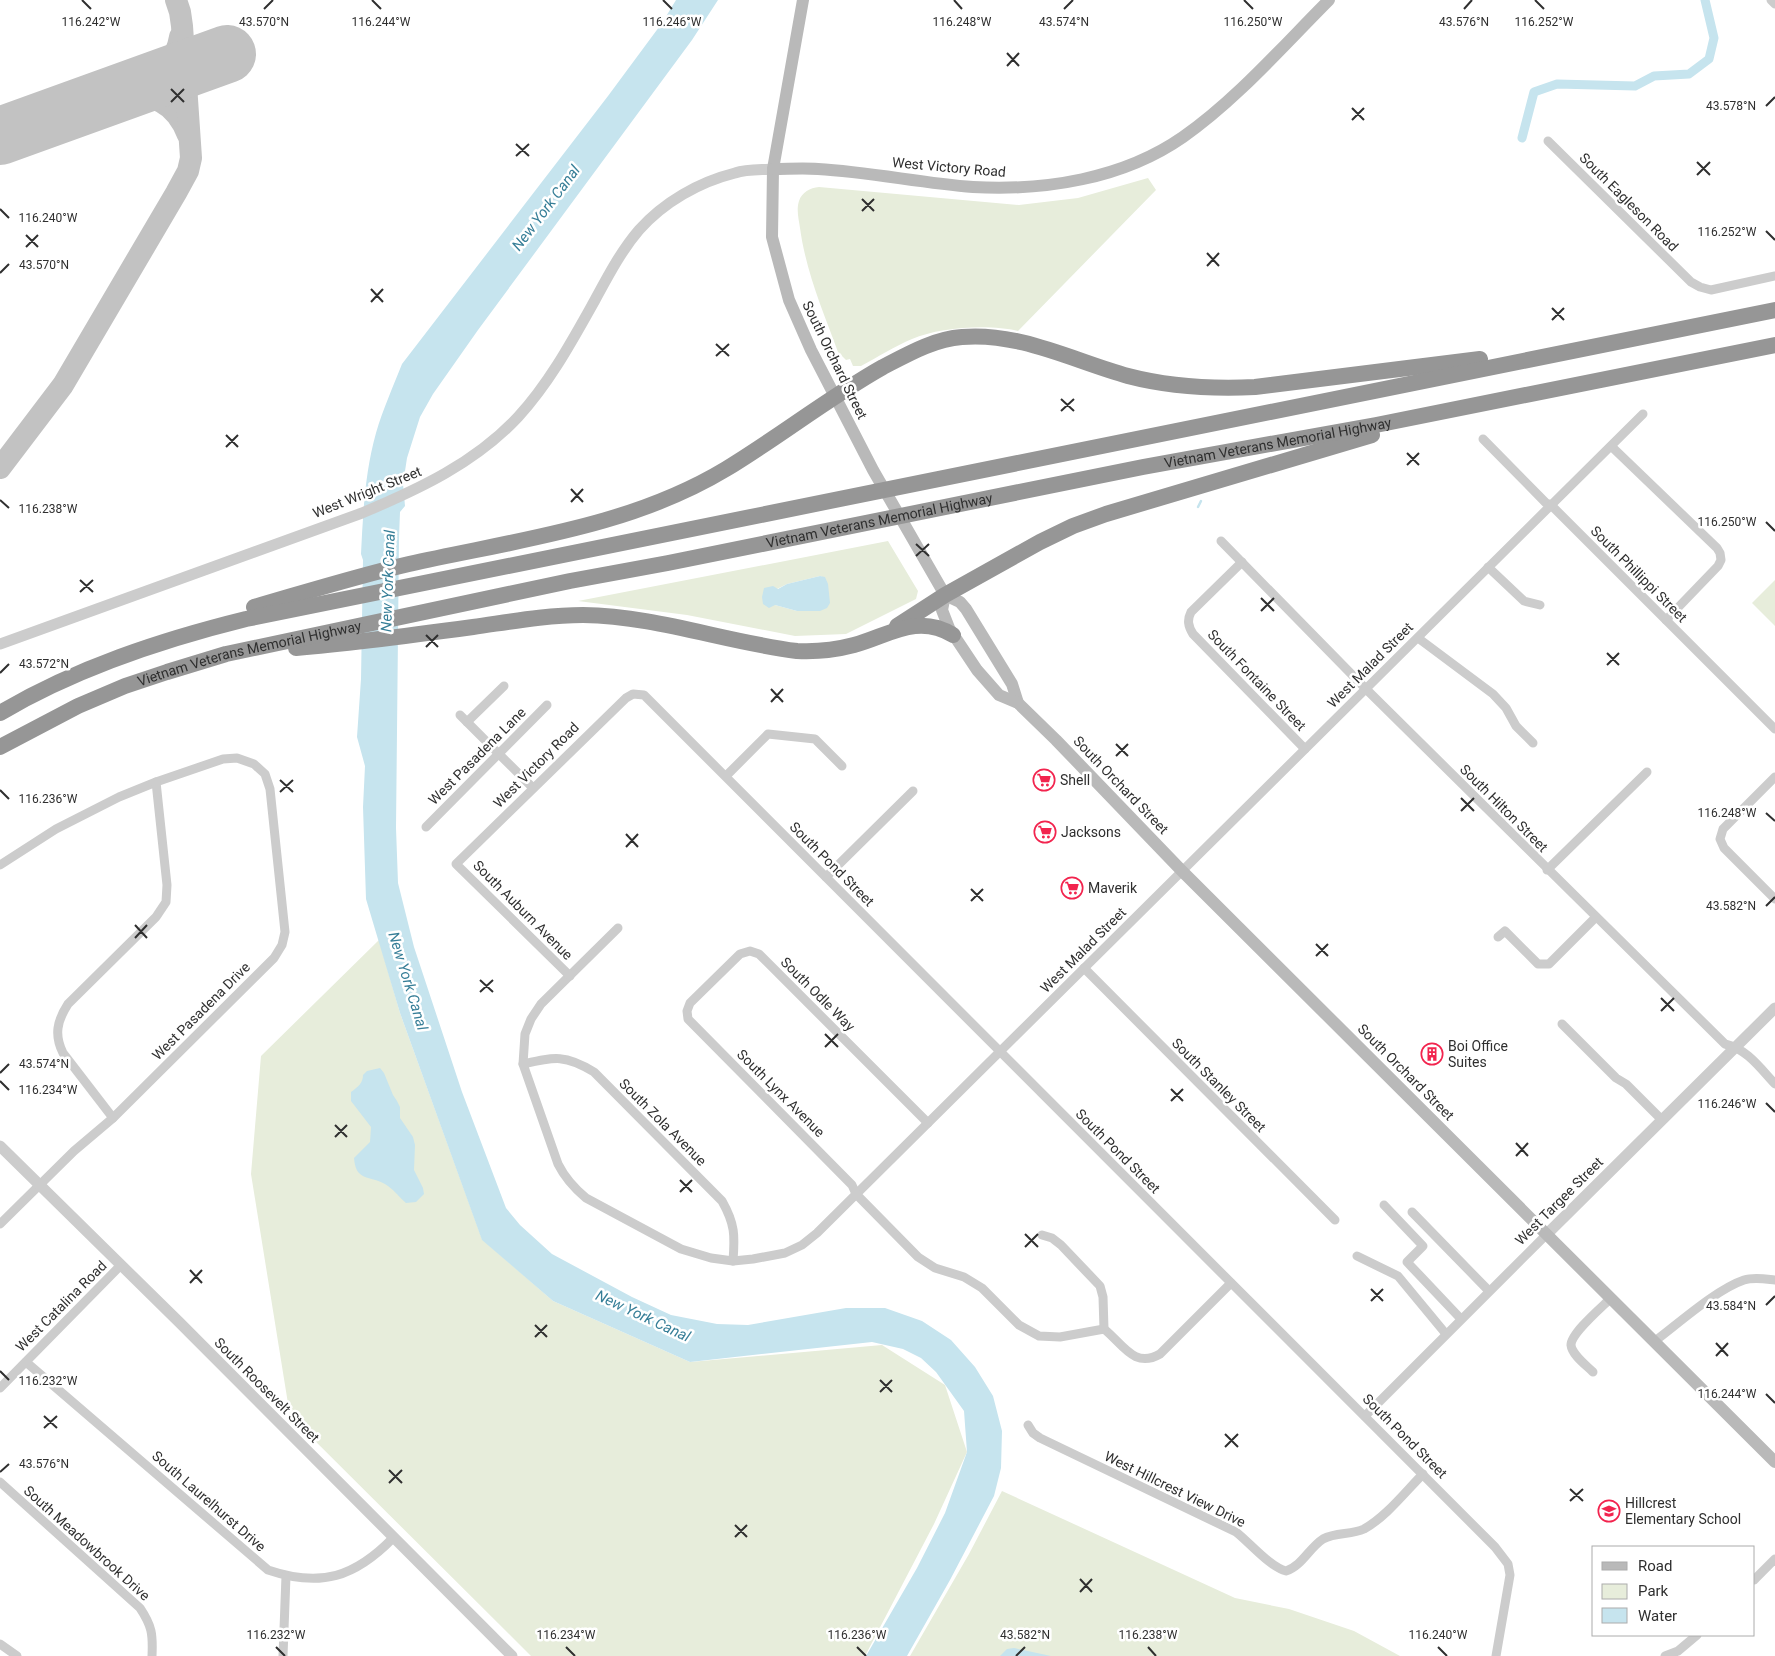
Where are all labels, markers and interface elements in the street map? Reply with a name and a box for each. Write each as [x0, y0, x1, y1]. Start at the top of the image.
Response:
text: 116.242°W [62, 15, 121, 29]
text: 43.570°N [239, 15, 289, 29]
text: 116.244°W [352, 15, 411, 29]
text: 116.246°W [643, 15, 702, 29]
text: 116.248°W [933, 15, 992, 29]
text: 43.574°N [1039, 15, 1089, 29]
text: 116.250°W [1224, 15, 1283, 29]
text: 43.576°N [1439, 15, 1489, 29]
text: 116.252°W [1515, 15, 1574, 29]
text: 43.578°N [1706, 99, 1756, 113]
street label: South Eagleson Road [1576, 149, 1682, 255]
street label: West Victory Road [891, 154, 1007, 180]
water label: New York Canal [508, 161, 584, 254]
text: 116.240°W [19, 211, 78, 225]
text: 116.252°W [1698, 225, 1757, 239]
text: 43.570°N [19, 258, 69, 272]
street label: South Orchard Street [799, 298, 871, 422]
street label: Vietnam Veterans Memorial Highway [1163, 414, 1393, 471]
street label: West Wright Street [310, 463, 424, 521]
street label: Vietnam Veterans Memorial Highway [765, 490, 994, 551]
text: 116.238°W [19, 502, 78, 516]
text: 116.250°W [1698, 515, 1757, 529]
street label: South Phillippi Street [1588, 523, 1691, 626]
water label: New York Canal [377, 529, 399, 632]
street label: Vietnam Veterans Memorial Highway [135, 617, 363, 689]
street label: West Malad Street [1324, 619, 1416, 711]
street label: South Fontaine Street [1205, 626, 1310, 734]
text: 43.572°N [19, 657, 69, 671]
street label: West Pasadena Lane [425, 704, 529, 808]
street label: West Victory Road [490, 719, 582, 811]
street label: South Orchard Street [1070, 733, 1172, 837]
street label: South Hilton Street [1457, 761, 1551, 855]
supermarket icon: Shell [1032, 768, 1056, 792]
place label: Shell [1060, 772, 1090, 788]
text: 116.236°W [19, 792, 78, 806]
text: 116.248°W [1698, 806, 1757, 820]
street label: South Pond Street [787, 819, 878, 910]
supermarket icon: Jacksons [1033, 820, 1057, 844]
place label: Jacksons [1061, 824, 1121, 840]
street label: South Auburn Avenue [470, 857, 576, 963]
supermarket icon: Maverik [1060, 876, 1084, 900]
place label: Maverik [1088, 880, 1138, 896]
text: 43.582°N [1706, 899, 1756, 913]
street label: West Malad Street [1037, 904, 1129, 996]
water label: New York Canal [384, 930, 432, 1033]
street label: South Odle Way [778, 954, 859, 1035]
street label: West Pasadena Drive [149, 959, 253, 1063]
street label: South Orchard Street [1355, 1021, 1458, 1124]
street label: South Stanley Street [1169, 1035, 1269, 1135]
place label: Boi Office Suites [1448, 1038, 1508, 1070]
building icon: Boi Office Suites [1420, 1042, 1444, 1066]
street label: South Lynx Avenue [734, 1046, 828, 1140]
text: 43.574°N [19, 1057, 69, 1071]
street label: South Zola Avenue [616, 1075, 710, 1169]
text: 116.234°W [19, 1083, 78, 1097]
text: 116.246°W [1698, 1097, 1757, 1111]
street label: South Pond Street [1073, 1106, 1164, 1197]
street label: West Targee Street [1512, 1153, 1607, 1248]
street label: West Catalina Road [12, 1257, 110, 1355]
water label: New York Canal [593, 1286, 694, 1346]
text: 43.584°N [1706, 1299, 1756, 1313]
street label: South Roosevelt Street [211, 1334, 323, 1446]
text: 116.232°W [19, 1374, 78, 1388]
text: 116.244°W [1698, 1387, 1757, 1401]
street label: South Pond Street [1360, 1391, 1451, 1482]
street label: South Laurelhurst Drive [149, 1447, 269, 1555]
street label: West Hillcrest View Drive [1102, 1448, 1248, 1530]
text: 43.576°N [19, 1457, 69, 1471]
street label: South Meadowbrook Drive [21, 1482, 153, 1604]
place label: Hillcrest Elementary School [1625, 1495, 1741, 1527]
school or university icon: Hillcrest Elementary School [1597, 1499, 1621, 1523]
legend [1592, 1546, 1755, 1636]
text: Road [1638, 1557, 1672, 1575]
text: Park [1638, 1582, 1669, 1600]
text: Water [1638, 1607, 1677, 1625]
text: 116.232°W [247, 1628, 306, 1642]
text: 116.234°W [537, 1628, 596, 1642]
text: 116.236°W [828, 1628, 887, 1642]
text: 43.582°N [1000, 1628, 1050, 1642]
text: 116.238°W [1119, 1628, 1178, 1642]
text: 116.240°W [1409, 1628, 1468, 1642]

